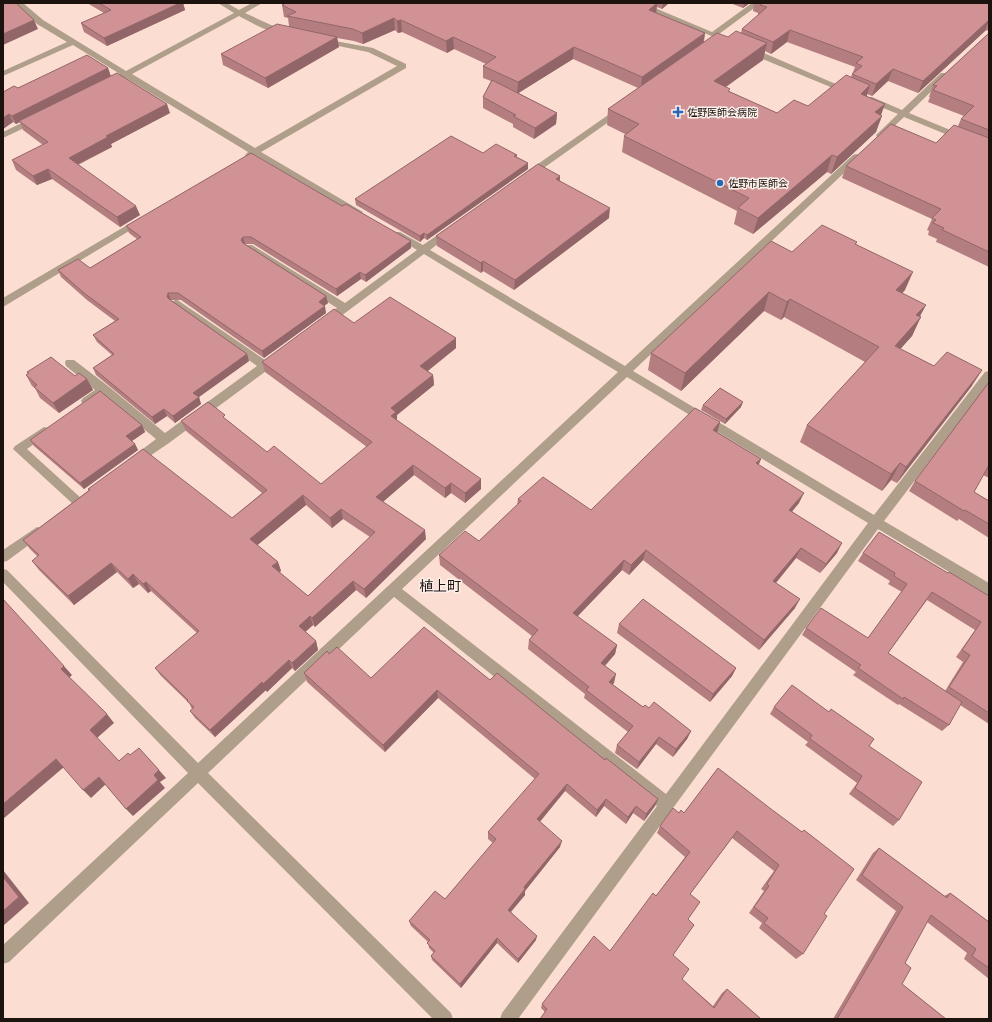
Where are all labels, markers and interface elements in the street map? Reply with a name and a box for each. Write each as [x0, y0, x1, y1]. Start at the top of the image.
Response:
marker: 佐野医師会病院 [672, 106, 684, 118]
place label: 佐野医師会病院 [687, 106, 757, 118]
place label: 佐野市医師会 [728, 177, 788, 189]
marker: 佐野市医師会 [715, 178, 725, 188]
district label: 植上町 [419, 577, 461, 594]

